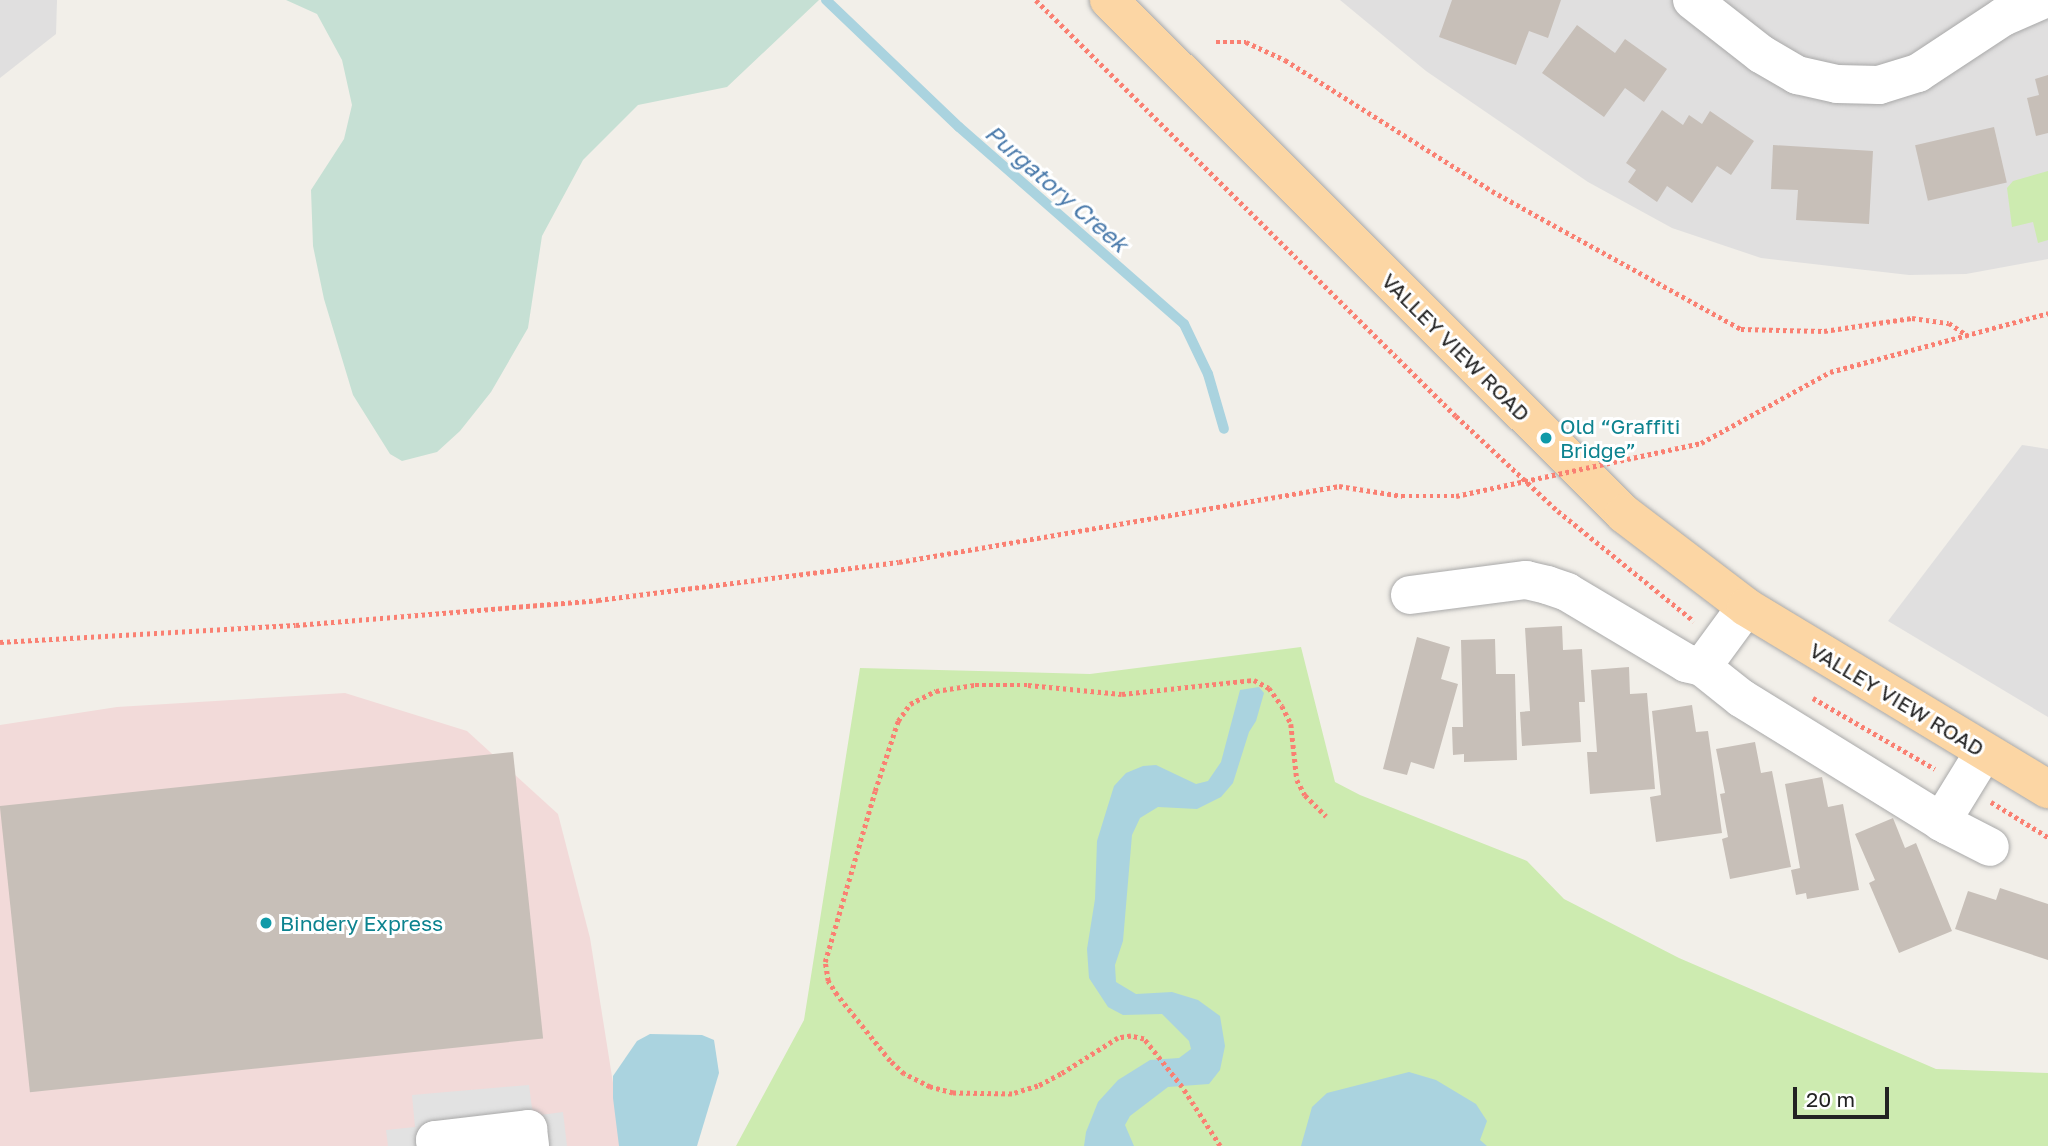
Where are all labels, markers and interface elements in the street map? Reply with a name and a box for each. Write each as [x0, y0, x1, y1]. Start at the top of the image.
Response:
water label: Purgatory Creek [980, 119, 1134, 257]
street label: VALLEY VIEW ROAD [1377, 268, 1535, 426]
place label: Old “Graffiti Bridge” [1560, 413, 1680, 463]
marker: Old “Graffiti Bridge” [1538, 430, 1554, 446]
street label: VALLEY VIEW ROAD [1805, 637, 1989, 761]
place label: Bindery Express [280, 910, 443, 936]
marker: Bindery Express [258, 915, 274, 931]
scale bar [1796, 1072, 1892, 1116]
text: 20 m [1806, 1086, 1855, 1112]

